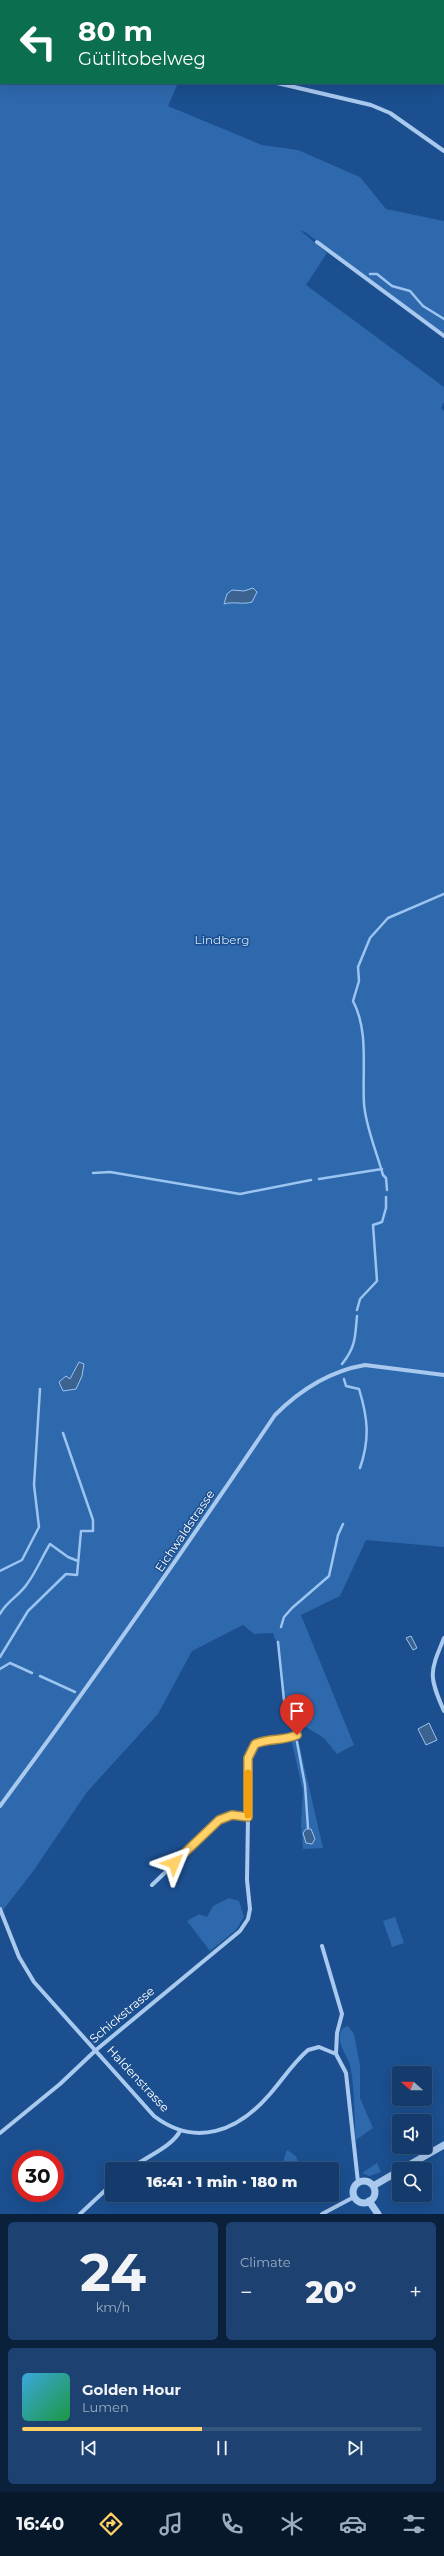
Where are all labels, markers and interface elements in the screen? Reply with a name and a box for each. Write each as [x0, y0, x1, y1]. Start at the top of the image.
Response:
text: 80 m [78, 14, 153, 48]
icon: left [12, 16, 64, 68]
text: Gütlitobelweg [78, 48, 206, 70]
park label: Lindberg [195, 932, 249, 947]
street label: Eichwaldstrasse [152, 1487, 218, 1575]
pin [280, 1694, 314, 1735]
icon: arrive [286, 1700, 308, 1722]
position arrow [153, 1842, 195, 1884]
street label: Schickstrasse [86, 1983, 157, 2046]
street label: Haldenstrasse [104, 2043, 173, 2115]
north arrow [392, 2066, 432, 2106]
map controls [392, 2066, 432, 2202]
button: sound [392, 2114, 432, 2154]
speed limit sign: 30 [12, 2150, 64, 2202]
button: search [392, 2162, 432, 2202]
text: 16:41 · 1 min · 180 m [146, 2172, 298, 2191]
text: 24 [80, 2241, 146, 2304]
text: Climate [240, 2254, 291, 2270]
text: 20° [305, 2274, 357, 2311]
text: − [240, 2279, 253, 2306]
text: + [409, 2279, 422, 2306]
text: km/h [96, 2299, 130, 2315]
text: Golden Hour [82, 2380, 181, 2399]
text: Lumen [82, 2399, 129, 2415]
icon: previous [78, 2437, 100, 2459]
icon: pause [211, 2437, 233, 2459]
icon: next [344, 2437, 366, 2459]
icon: directions [97, 2510, 125, 2538]
icon: music [157, 2510, 185, 2538]
icon: phone [218, 2510, 246, 2538]
icon: climate [278, 2510, 306, 2538]
icon: car [339, 2510, 367, 2538]
icon: filters [400, 2510, 428, 2538]
text: 16:40 [16, 2513, 64, 2535]

